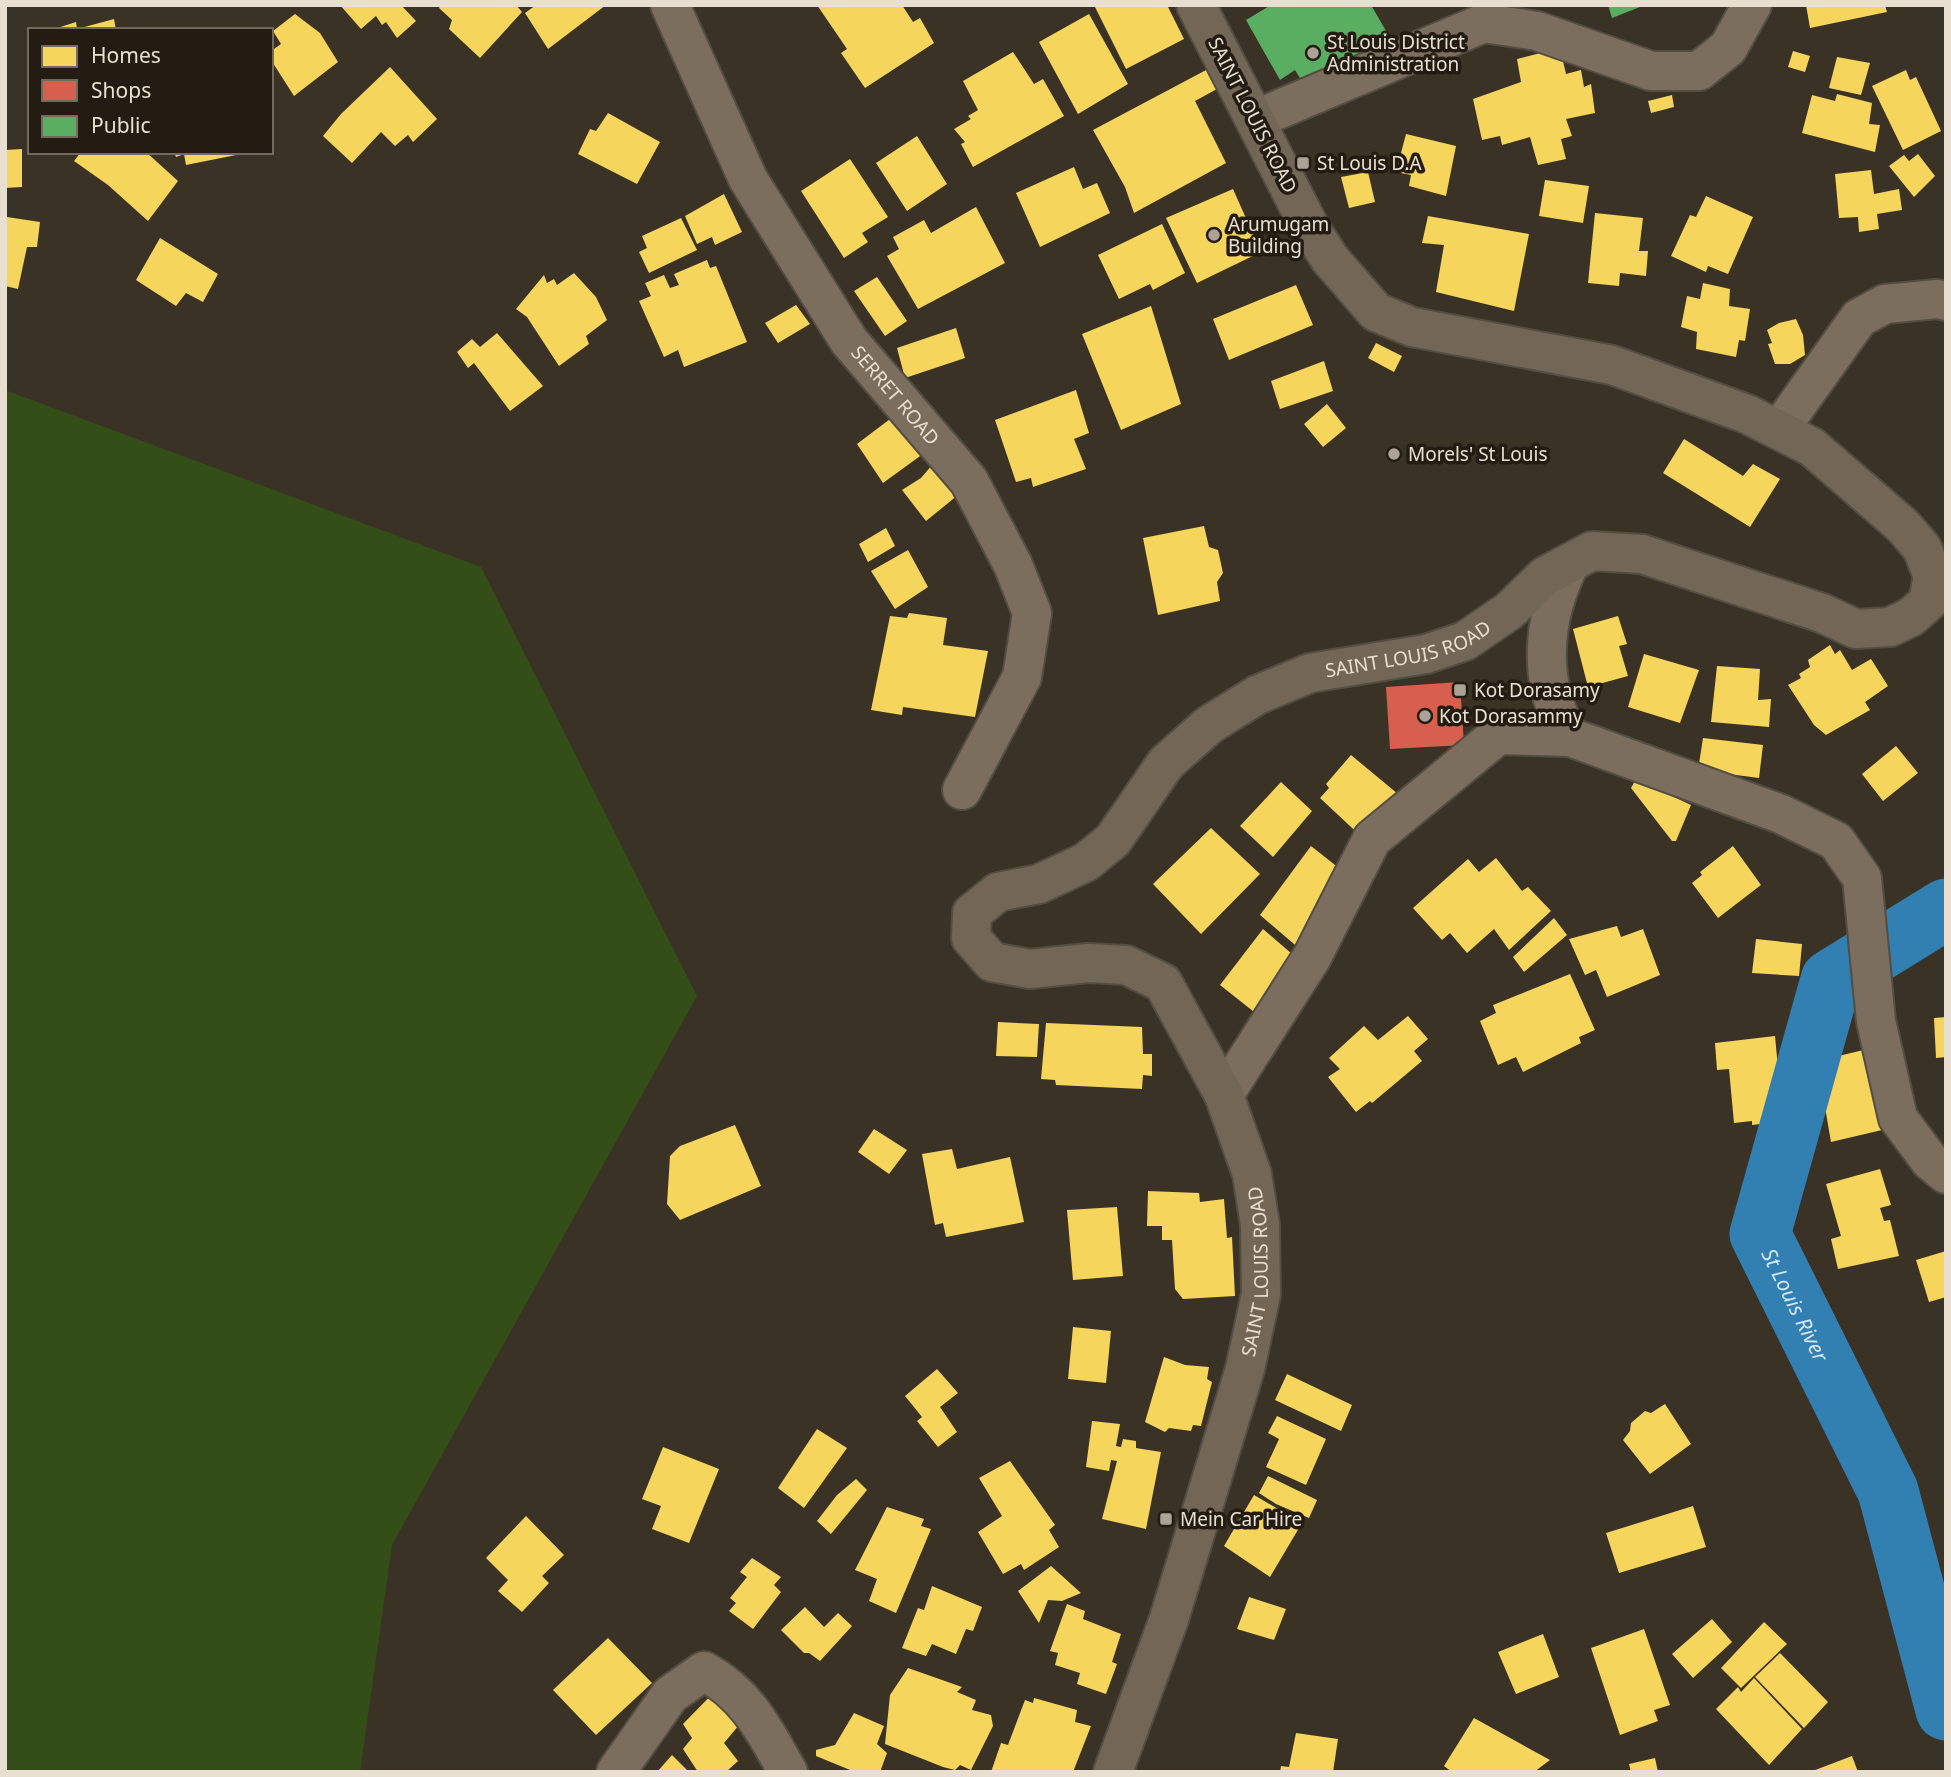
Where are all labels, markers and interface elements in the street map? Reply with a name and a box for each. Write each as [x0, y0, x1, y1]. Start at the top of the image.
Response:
legend [28, 28, 273, 154]
place label: St Louis District Administration [1327, 29, 1465, 77]
street label: SAINT LOUIS ROAD [1203, 33, 1303, 197]
text: Homes [91, 41, 161, 69]
marker: St Louis District Administration [1305, 45, 1321, 61]
text: Shops [91, 76, 151, 104]
text: Public [91, 111, 151, 139]
place label: St Louis D.A [1317, 150, 1423, 176]
marker: St Louis D.A [1295, 155, 1311, 171]
place label: Arumugam Building [1228, 211, 1329, 259]
marker: Arumugam Building [1206, 227, 1222, 243]
street label: SERRET ROAD [846, 340, 945, 450]
place label: Morels' St Louis [1408, 441, 1548, 467]
marker: Morels' St Louis [1386, 446, 1402, 462]
street label: SAINT LOUIS ROAD [1323, 614, 1496, 683]
place label: Kot Dorasamy [1474, 677, 1600, 703]
marker: Kot Dorasamy [1452, 682, 1468, 698]
place label: Kot Dorasammy [1439, 703, 1583, 729]
marker: Kot Dorasammy [1417, 708, 1433, 724]
street label: SAINT LOUIS ROAD [1235, 1185, 1274, 1359]
water label: St Louis River [1755, 1243, 1836, 1368]
place label: Mein Car Hire [1180, 1506, 1302, 1532]
marker: Mein Car Hire [1158, 1511, 1174, 1527]

